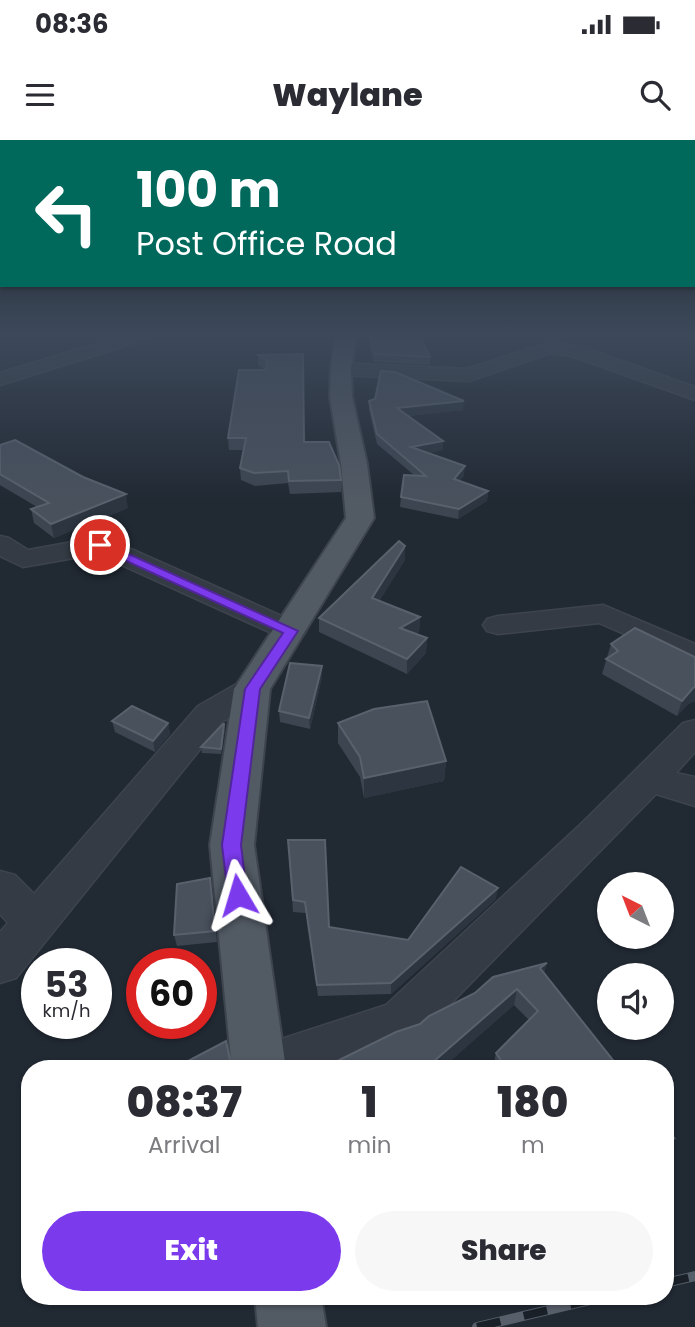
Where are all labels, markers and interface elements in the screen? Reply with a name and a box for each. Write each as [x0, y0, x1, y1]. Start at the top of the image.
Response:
text: 08:36 [35, 6, 108, 42]
text: Waylane [272, 72, 423, 117]
icon: menu [21, 76, 59, 114]
icon: search [636, 76, 674, 114]
text: 100 m [136, 156, 281, 224]
icon: left [21, 168, 112, 259]
text: Post Office Road [136, 221, 397, 266]
pin [70, 515, 130, 575]
icon: arrive [81, 526, 119, 564]
position arrow [201, 858, 275, 932]
north arrow [597, 872, 674, 948]
map controls [597, 872, 674, 1040]
speed limit sign: 60 [126, 948, 217, 1039]
text: 53 [45, 960, 88, 1009]
button: sound [597, 963, 674, 1040]
text: km/h [43, 998, 90, 1023]
text: 08:37 [127, 1073, 242, 1132]
text: 1 [361, 1073, 378, 1132]
text: 180 [497, 1073, 568, 1132]
text: Arrival [148, 1129, 220, 1161]
text: min [347, 1129, 392, 1161]
text: m [521, 1129, 545, 1161]
button: Exit [42, 1211, 341, 1291]
button: Share [355, 1211, 653, 1291]

